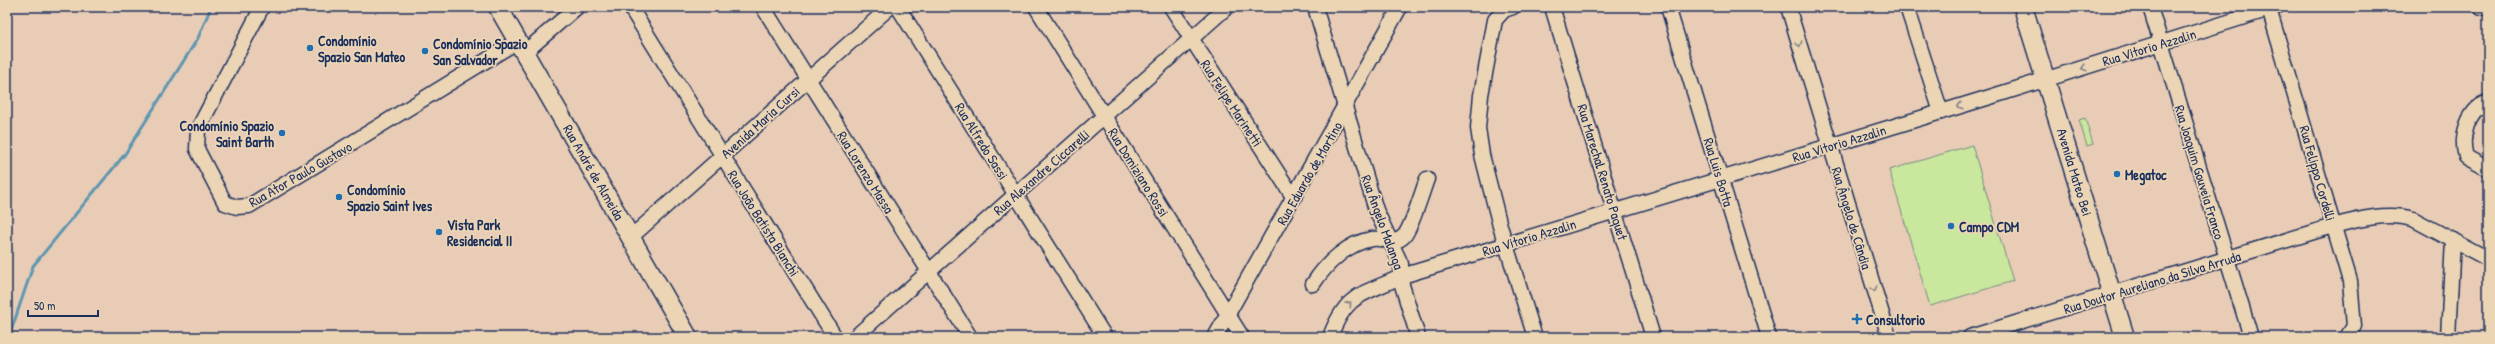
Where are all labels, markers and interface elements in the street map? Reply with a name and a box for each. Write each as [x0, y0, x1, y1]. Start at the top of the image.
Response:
street label: Rua Vitorio Azzalin [2100, 24, 2198, 70]
place label: Condomínio Spazio San Mateo [318, 31, 406, 68]
place label: Condomínio Spazio San Salvador [433, 34, 528, 69]
one-way arrow [1794, 41, 1803, 48]
marker: Condomínio Spazio San Mateo [305, 43, 315, 53]
marker: Condomínio Spazio San Salvador [420, 46, 430, 56]
street label: Rua Felipe Marinetti [1196, 56, 1267, 151]
one-way arrow [2081, 63, 2088, 71]
street label: Avenida Maria Cursi [717, 82, 803, 162]
street label: Rua Alfredo Sassi [951, 99, 1013, 183]
one-way arrow [1957, 101, 1964, 110]
street label: Rua Marechal Renato Paquet [1572, 102, 1633, 243]
street label: Rua Joaquim Gouveia Franco [2170, 103, 2230, 242]
place label: Condomínio Spazio Saint Barth [180, 116, 274, 151]
street label: Rua Eduardo de Martino [1272, 117, 1347, 228]
street label: Rua Vitorio Azzalin [1790, 120, 1888, 166]
street label: Rua André de Almeida [559, 121, 629, 224]
street label: Rua Felippo Cordelli [2294, 123, 2341, 223]
street label: Rua Domiziano Rossi [1104, 124, 1174, 220]
street label: Rua Alexandre Ciccarelli [989, 125, 1093, 219]
street label: Avenida Mateo Bei [2053, 126, 2097, 218]
street label: Rua Lorenzo Massa [833, 127, 899, 217]
marker: Condomínio Spazio Saint Barth [277, 128, 287, 138]
street label: Rua Luis Botta [1700, 135, 1739, 209]
street label: Rua Ator Paulo Gustavo [245, 137, 355, 211]
street label: Rua Ângelo de Cândia [1826, 165, 1877, 272]
place label: Megatoc [2125, 165, 2167, 186]
street label: Rua João Batista Bianchi [724, 166, 804, 280]
marker: Megatoc [2112, 169, 2122, 179]
street label: Rua Ângelo Malanga [1356, 172, 1409, 273]
place label: Condomínio Spazio Saint Ives [347, 180, 433, 217]
marker: Condomínio Spazio Saint Ives [334, 192, 344, 202]
street label: Rua Vitorio Azzalin [1480, 214, 1578, 260]
place label: Vista Park Residencial II [447, 215, 512, 250]
place label: Campo CDM [1959, 217, 2019, 238]
marker: Campo CDM [1946, 221, 1956, 231]
marker: Vista Park Residencial II [434, 227, 444, 237]
street label: Rua Doutor Aureliano da Silva Arruda [2061, 246, 2243, 318]
one-way arrow [1869, 285, 1878, 292]
scale bar [28, 292, 98, 318]
text: 50 m [34, 297, 55, 314]
one-way arrow [1345, 301, 1352, 308]
place label: Consultorio [1866, 310, 1925, 329]
marker: Consultorio [1851, 313, 1863, 325]

